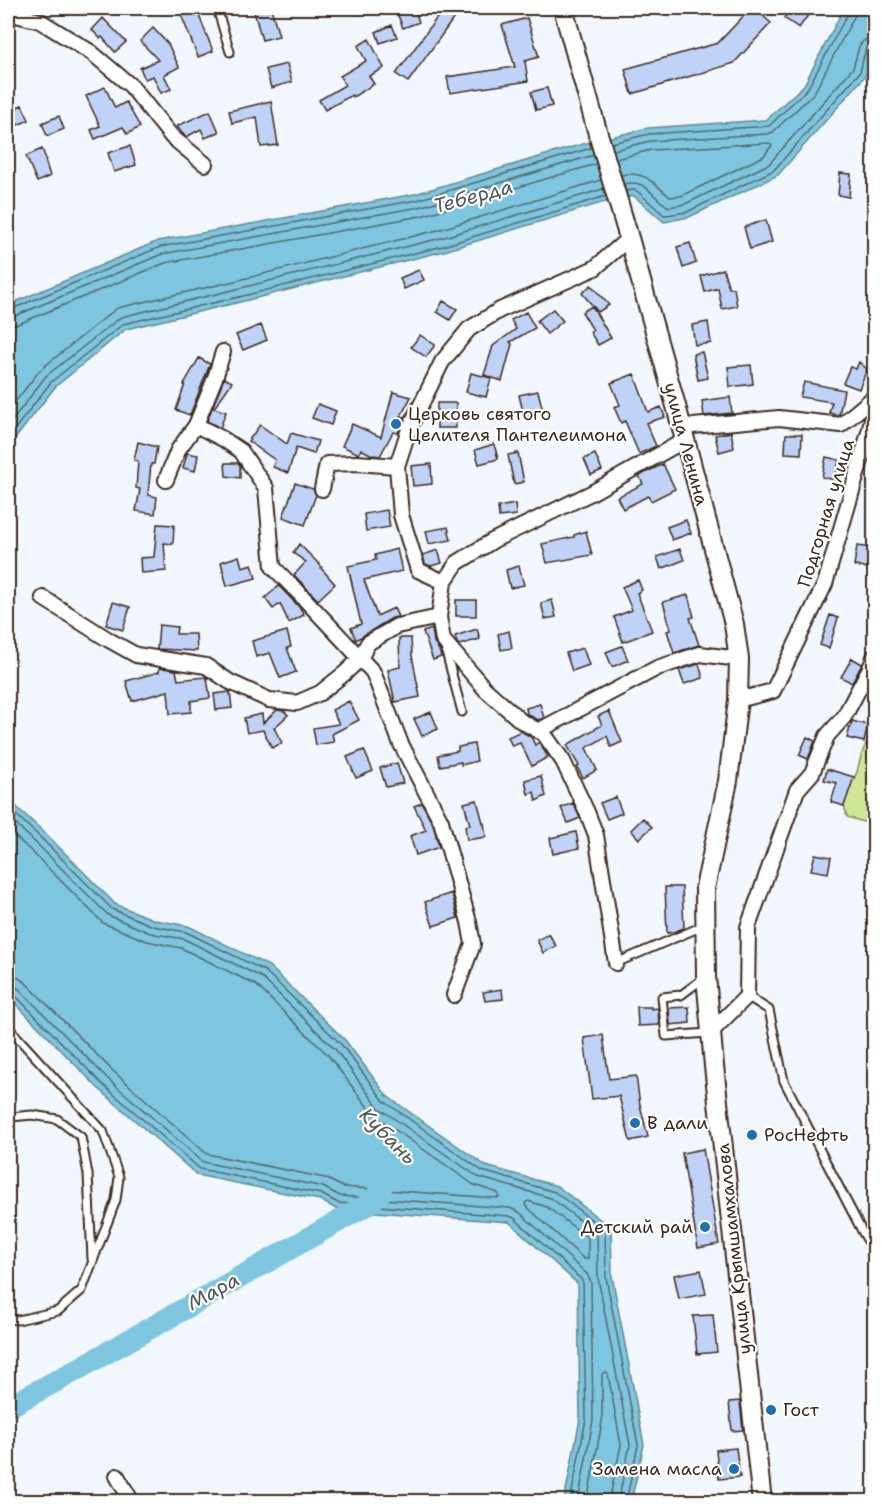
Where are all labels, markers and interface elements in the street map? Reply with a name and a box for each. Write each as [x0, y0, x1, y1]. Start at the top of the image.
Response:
water label: Теберда [431, 173, 515, 219]
street label: улица Ленина [658, 380, 714, 508]
place label: Церковь святого Целителя Пантелеимона [408, 402, 627, 447]
marker: Церковь святого Целителя Пантелеимона [389, 417, 403, 431]
street label: Подгорная улица [792, 436, 860, 590]
water label: Кубань [354, 1102, 422, 1170]
place label: В дали [647, 1111, 708, 1135]
marker: В дали [628, 1116, 642, 1130]
place label: РосНефть [764, 1123, 848, 1147]
marker: РосНефть [745, 1128, 759, 1142]
street label: улица Крымшамхалова [711, 1142, 757, 1356]
place label: Детский рай [581, 1215, 693, 1239]
marker: Детский рай [698, 1220, 712, 1234]
water label: Мара [182, 1266, 244, 1316]
place label: Гост [783, 1398, 820, 1422]
marker: Гост [764, 1403, 778, 1417]
place label: Замена масла [593, 1457, 722, 1481]
marker: Замена масла [727, 1462, 741, 1476]

